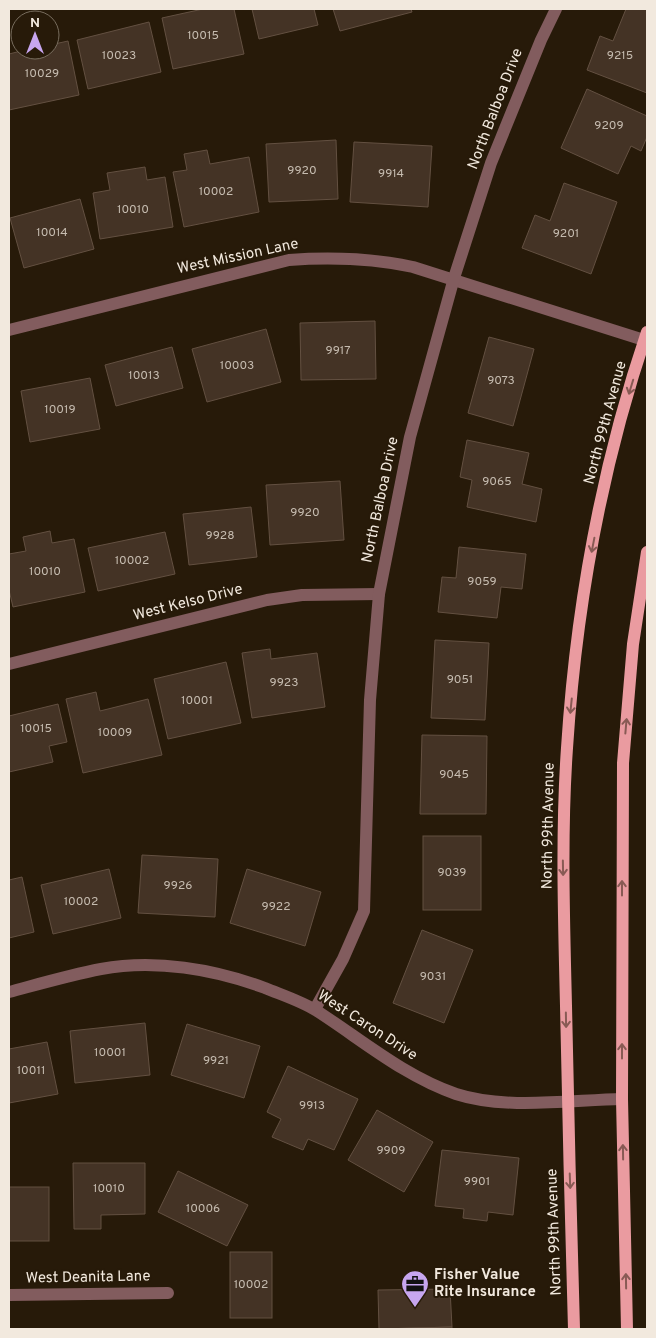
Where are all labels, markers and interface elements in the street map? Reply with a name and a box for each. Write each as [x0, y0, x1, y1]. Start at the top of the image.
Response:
north arrow [10, 10, 60, 60]
text: N [30, 15, 40, 32]
house number: 10015 [187, 28, 219, 44]
street label: North Balboa Drive [464, 46, 528, 172]
house number: 10023 [102, 48, 136, 64]
house number: 9215 [607, 48, 633, 64]
house number: 10029 [25, 66, 59, 82]
house number: 9209 [594, 118, 624, 134]
house number: 9920 [287, 163, 317, 179]
house number: 9914 [378, 166, 404, 182]
house number: 10002 [199, 184, 233, 200]
house number: 10010 [117, 202, 149, 218]
house number: 10014 [36, 225, 68, 241]
house number: 9201 [553, 226, 579, 242]
street label: West Mission Lane [176, 235, 300, 279]
house number: 9917 [325, 343, 351, 359]
house number: 10003 [220, 358, 254, 374]
street label: North 99th Avenue [580, 359, 632, 487]
house number: 10013 [128, 368, 160, 384]
house number: 9073 [487, 373, 515, 389]
one-way arrow [625, 378, 635, 394]
house number: 10019 [44, 402, 76, 418]
street label: North Balboa Drive [358, 435, 404, 565]
house number: 9065 [482, 474, 512, 490]
house number: 9920 [290, 505, 320, 521]
house number: 9928 [205, 528, 235, 544]
one-way arrow [588, 537, 598, 553]
house number: 10002 [115, 553, 149, 569]
house number: 10010 [29, 564, 61, 580]
house number: 9059 [467, 574, 497, 590]
street label: West Kelso Drive [131, 580, 245, 626]
house number: 9051 [447, 672, 473, 688]
house number: 9923 [270, 675, 298, 691]
house number: 10001 [181, 693, 213, 709]
one-way arrow [566, 698, 576, 714]
one-way arrow [621, 718, 631, 734]
house number: 10015 [20, 721, 52, 737]
house number: 10009 [98, 725, 132, 741]
street label: North 99th Avenue [538, 762, 560, 890]
house number: 9045 [439, 767, 469, 783]
one-way arrow [558, 860, 568, 876]
house number: 9039 [438, 865, 466, 881]
house number: 9926 [164, 878, 192, 894]
one-way arrow [617, 880, 627, 896]
house number: 10002 [64, 894, 98, 910]
house number: 9922 [261, 899, 291, 915]
house number: 9031 [420, 969, 446, 985]
street label: West Caron Drive [313, 987, 421, 1065]
one-way arrow [562, 1012, 571, 1028]
one-way arrow [617, 1043, 627, 1059]
house number: 10001 [94, 1045, 126, 1061]
house number: 9921 [203, 1053, 229, 1069]
house number: 10011 [17, 1063, 45, 1079]
house number: 9913 [299, 1098, 325, 1114]
house number: 9909 [376, 1143, 406, 1159]
one-way arrow [618, 1144, 628, 1160]
street label: North 99th Avenue [543, 1168, 567, 1296]
one-way arrow [565, 1173, 575, 1189]
house number: 9901 [464, 1174, 490, 1190]
house number: 10010 [93, 1181, 125, 1197]
house number: 10006 [186, 1201, 220, 1217]
place label: Fisher Value Rite Insurance [434, 1266, 536, 1302]
street label: West Deanita Lane [25, 1267, 151, 1289]
office icon: Fisher Value Rite Insurance [400, 1269, 430, 1308]
one-way arrow [621, 1273, 631, 1289]
house number: 10002 [234, 1277, 268, 1293]

